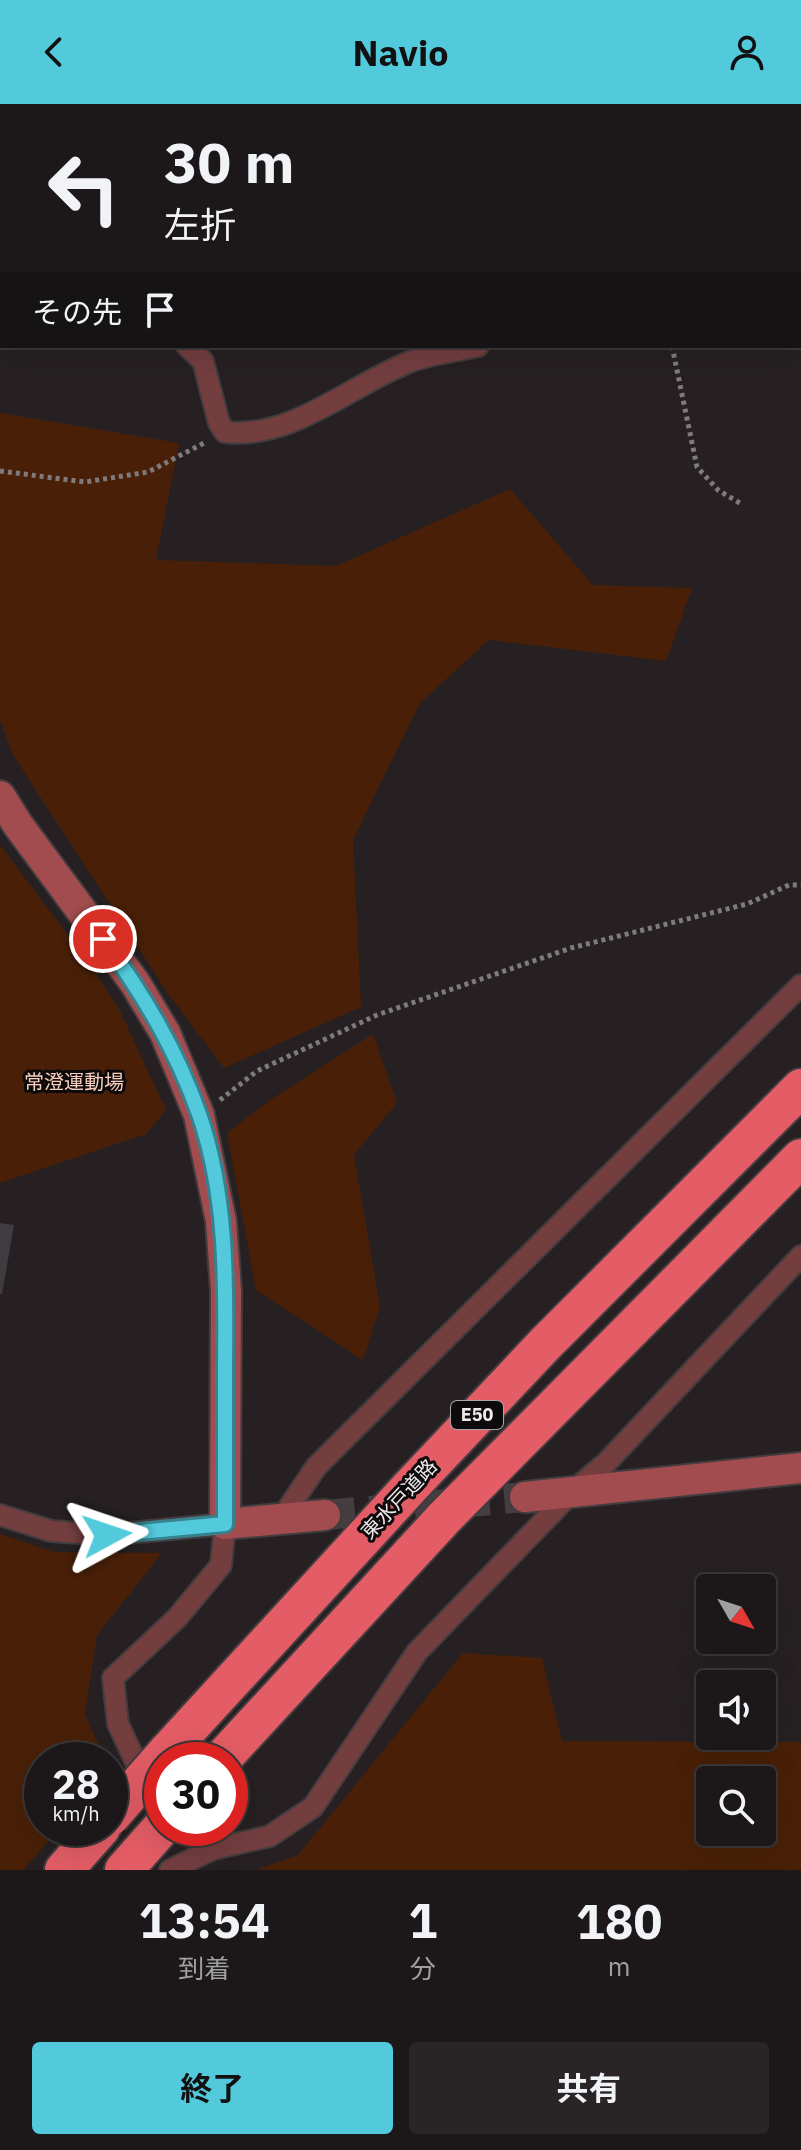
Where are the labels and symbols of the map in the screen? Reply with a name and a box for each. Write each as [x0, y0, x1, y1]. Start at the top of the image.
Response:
pin [69, 905, 137, 973]
park label: 常澄運動場 [24, 1068, 124, 1095]
road number: E50 [451, 1401, 503, 1429]
street label: 東水戸道路 [355, 1453, 443, 1544]
position arrow [65, 1493, 149, 1577]
north arrow [696, 1574, 776, 1654]
speed limit sign: 30 [144, 1742, 248, 1846]

